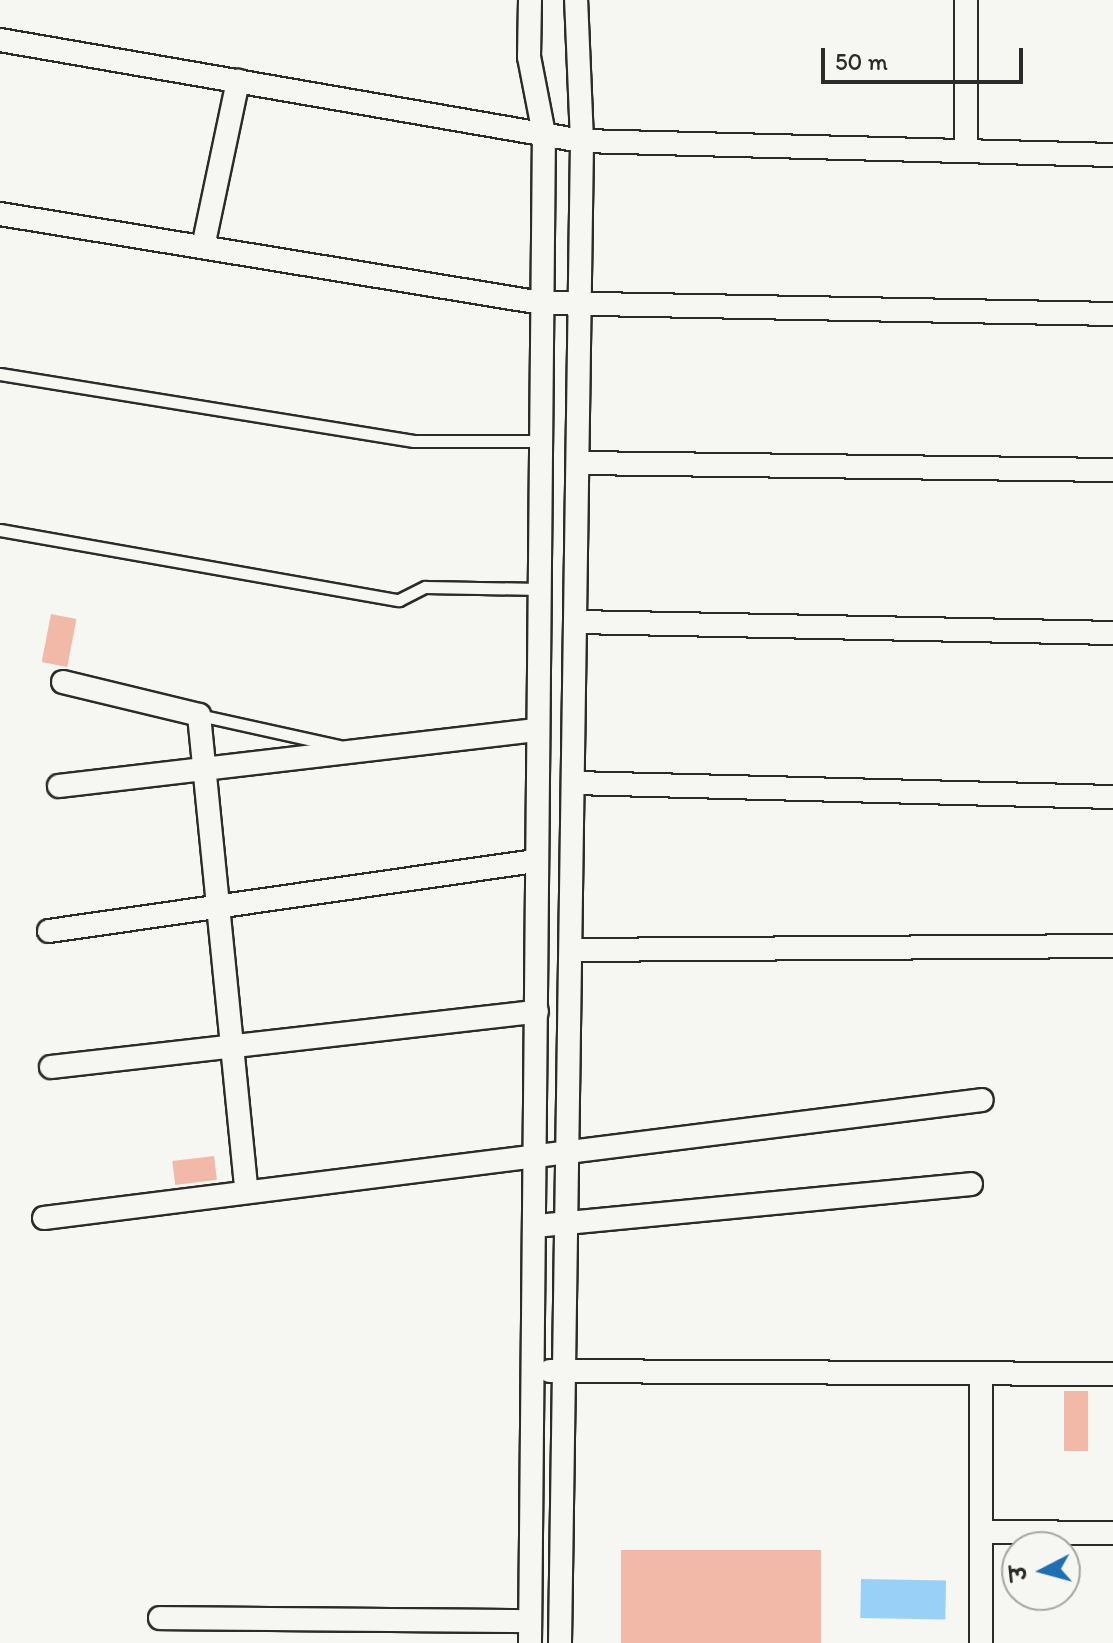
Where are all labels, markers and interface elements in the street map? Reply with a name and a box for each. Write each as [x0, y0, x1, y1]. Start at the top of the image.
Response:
scale bar [825, 32, 1027, 82]
text: 50 m [835, 47, 888, 76]
north arrow [1001, 1531, 1081, 1611]
text: उ [1004, 1565, 1033, 1582]

